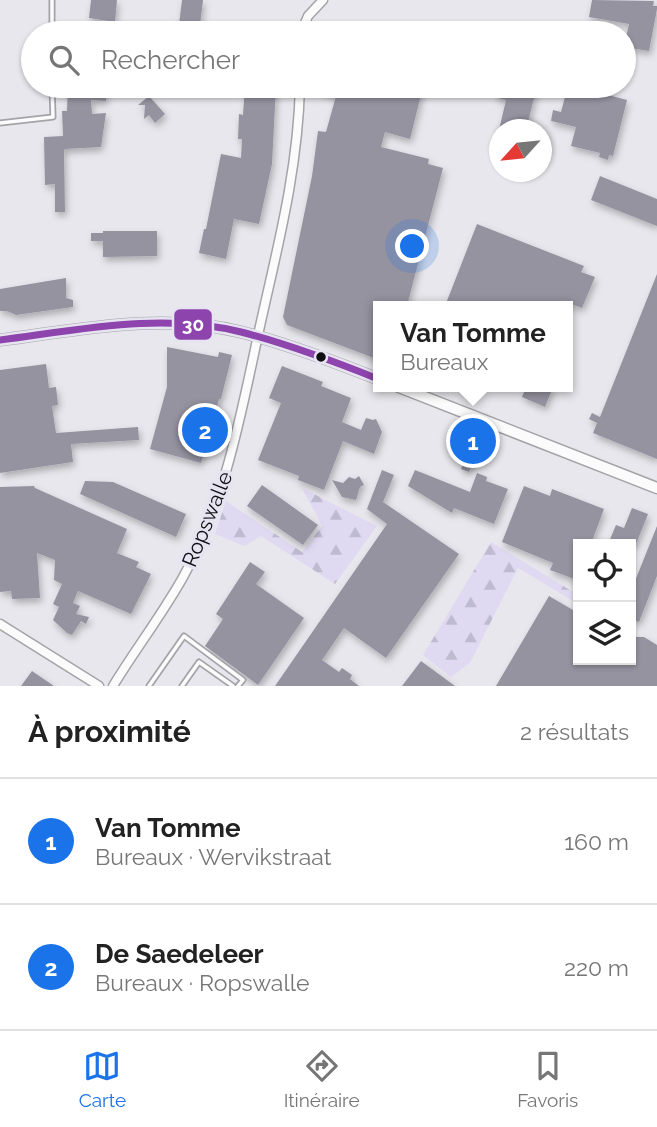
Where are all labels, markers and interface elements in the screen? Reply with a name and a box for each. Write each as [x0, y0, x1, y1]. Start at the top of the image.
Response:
search box [21, 21, 636, 98]
icon: search [45, 41, 83, 79]
text: Rechercher [101, 45, 240, 75]
north arrow [489, 119, 552, 182]
your location [395, 229, 429, 263]
popup [373, 301, 573, 392]
line badge: 30 [173, 308, 213, 341]
text: 30 [182, 313, 204, 335]
text: Van Tomme [400, 318, 546, 348]
text: Bureaux [400, 348, 488, 375]
unlabelled marker [314, 350, 328, 364]
pin: 2 [182, 404, 228, 456]
pin: 1 [450, 415, 496, 467]
street label: Ropswalle [177, 468, 237, 570]
map controls [573, 539, 636, 665]
button: locate [573, 539, 636, 602]
button: layers [573, 602, 636, 665]
text: À proximité [28, 714, 191, 749]
text: 2 résultats [520, 718, 629, 745]
text: Van Tomme [95, 813, 240, 843]
text: 1 [45, 828, 57, 855]
text: 160 m [564, 828, 629, 855]
text: Bureaux · Wervikstraat [95, 843, 331, 870]
text: De Saedeleer [95, 939, 264, 969]
text: 2 [45, 954, 57, 981]
text: 220 m [564, 954, 629, 981]
text: Bureaux · Ropswalle [95, 969, 309, 996]
tab: Carte [79, 1047, 126, 1111]
tab: Itinéraire [284, 1047, 360, 1111]
tab: Favoris [517, 1047, 578, 1111]

